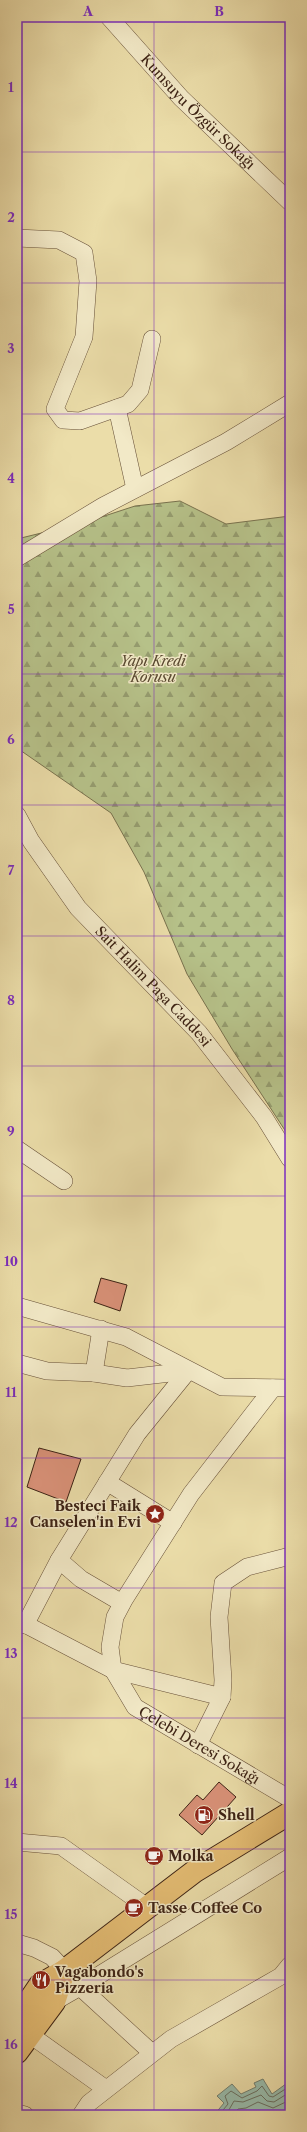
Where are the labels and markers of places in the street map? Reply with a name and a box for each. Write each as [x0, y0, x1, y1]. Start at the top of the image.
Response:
place label: Besteci Faik Canselen'in Evi [30, 1497, 142, 1531]
place icon: Besteci Faik Canselen'in Evi [144, 1503, 166, 1525]
fuel station icon: Shell [193, 1804, 215, 1826]
place label: Shell [218, 1806, 255, 1824]
cafe icon: Molka [143, 1845, 165, 1867]
place label: Molka [168, 1847, 214, 1865]
cafe icon: Tasse Coffee Co [123, 1897, 145, 1919]
place label: Tasse Coffee Co [148, 1899, 262, 1917]
place label: Vagabondo's Pizzeria [54, 1963, 144, 1997]
restaurant icon: Vagabondo's Pizzeria [30, 1969, 52, 1991]

